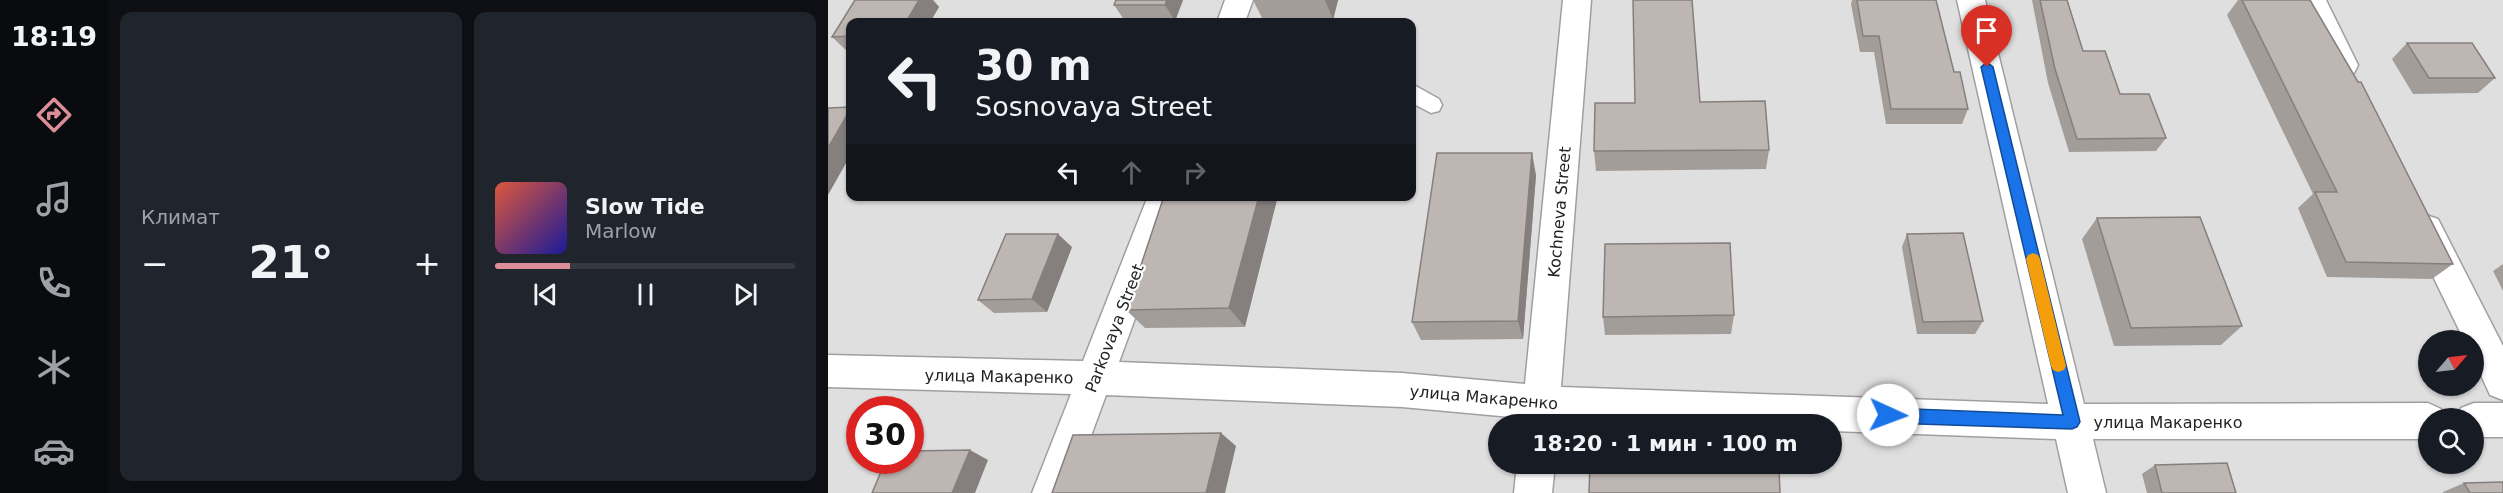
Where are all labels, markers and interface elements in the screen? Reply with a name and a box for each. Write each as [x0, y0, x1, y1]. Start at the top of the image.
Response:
pin [1961, 5, 2012, 67]
icon: arrive [1970, 14, 2003, 47]
text: 18:19 [11, 21, 97, 52]
text: 30 m [975, 41, 1092, 90]
icon: left [876, 42, 954, 120]
text: Sosnovaya Street [975, 91, 1212, 122]
icon: directions [33, 94, 75, 136]
street label: Kochneva Street [1544, 146, 1575, 278]
icon: left [1052, 156, 1085, 189]
icon: ahead [1115, 156, 1148, 189]
icon: right [1178, 156, 1211, 189]
icon: music [33, 178, 75, 220]
text: Slow Tide [585, 194, 705, 219]
text: Климат [141, 205, 220, 229]
text: Marlow [585, 219, 657, 243]
text: 21° [248, 236, 334, 289]
text: − [141, 244, 169, 283]
text: + [413, 244, 441, 283]
street label: Parkovaya Street [1081, 261, 1148, 395]
icon: phone [33, 262, 75, 304]
icon: previous [529, 278, 562, 311]
icon: pause [629, 278, 662, 311]
icon: next [729, 278, 762, 311]
north arrow [2418, 330, 2484, 396]
map controls [2418, 330, 2484, 474]
icon: climate [33, 346, 75, 388]
street label: улица Макаренко [924, 366, 1074, 387]
street label: улица Макаренко [1409, 382, 1559, 413]
position arrow [1856, 383, 1920, 447]
speed limit sign: 30 [846, 396, 924, 474]
button: search [2418, 408, 2484, 474]
street label: улица Макаренко [2094, 413, 2242, 432]
icon: car [33, 430, 75, 472]
text: 18:20 · 1 мин · 100 m [1532, 431, 1798, 456]

